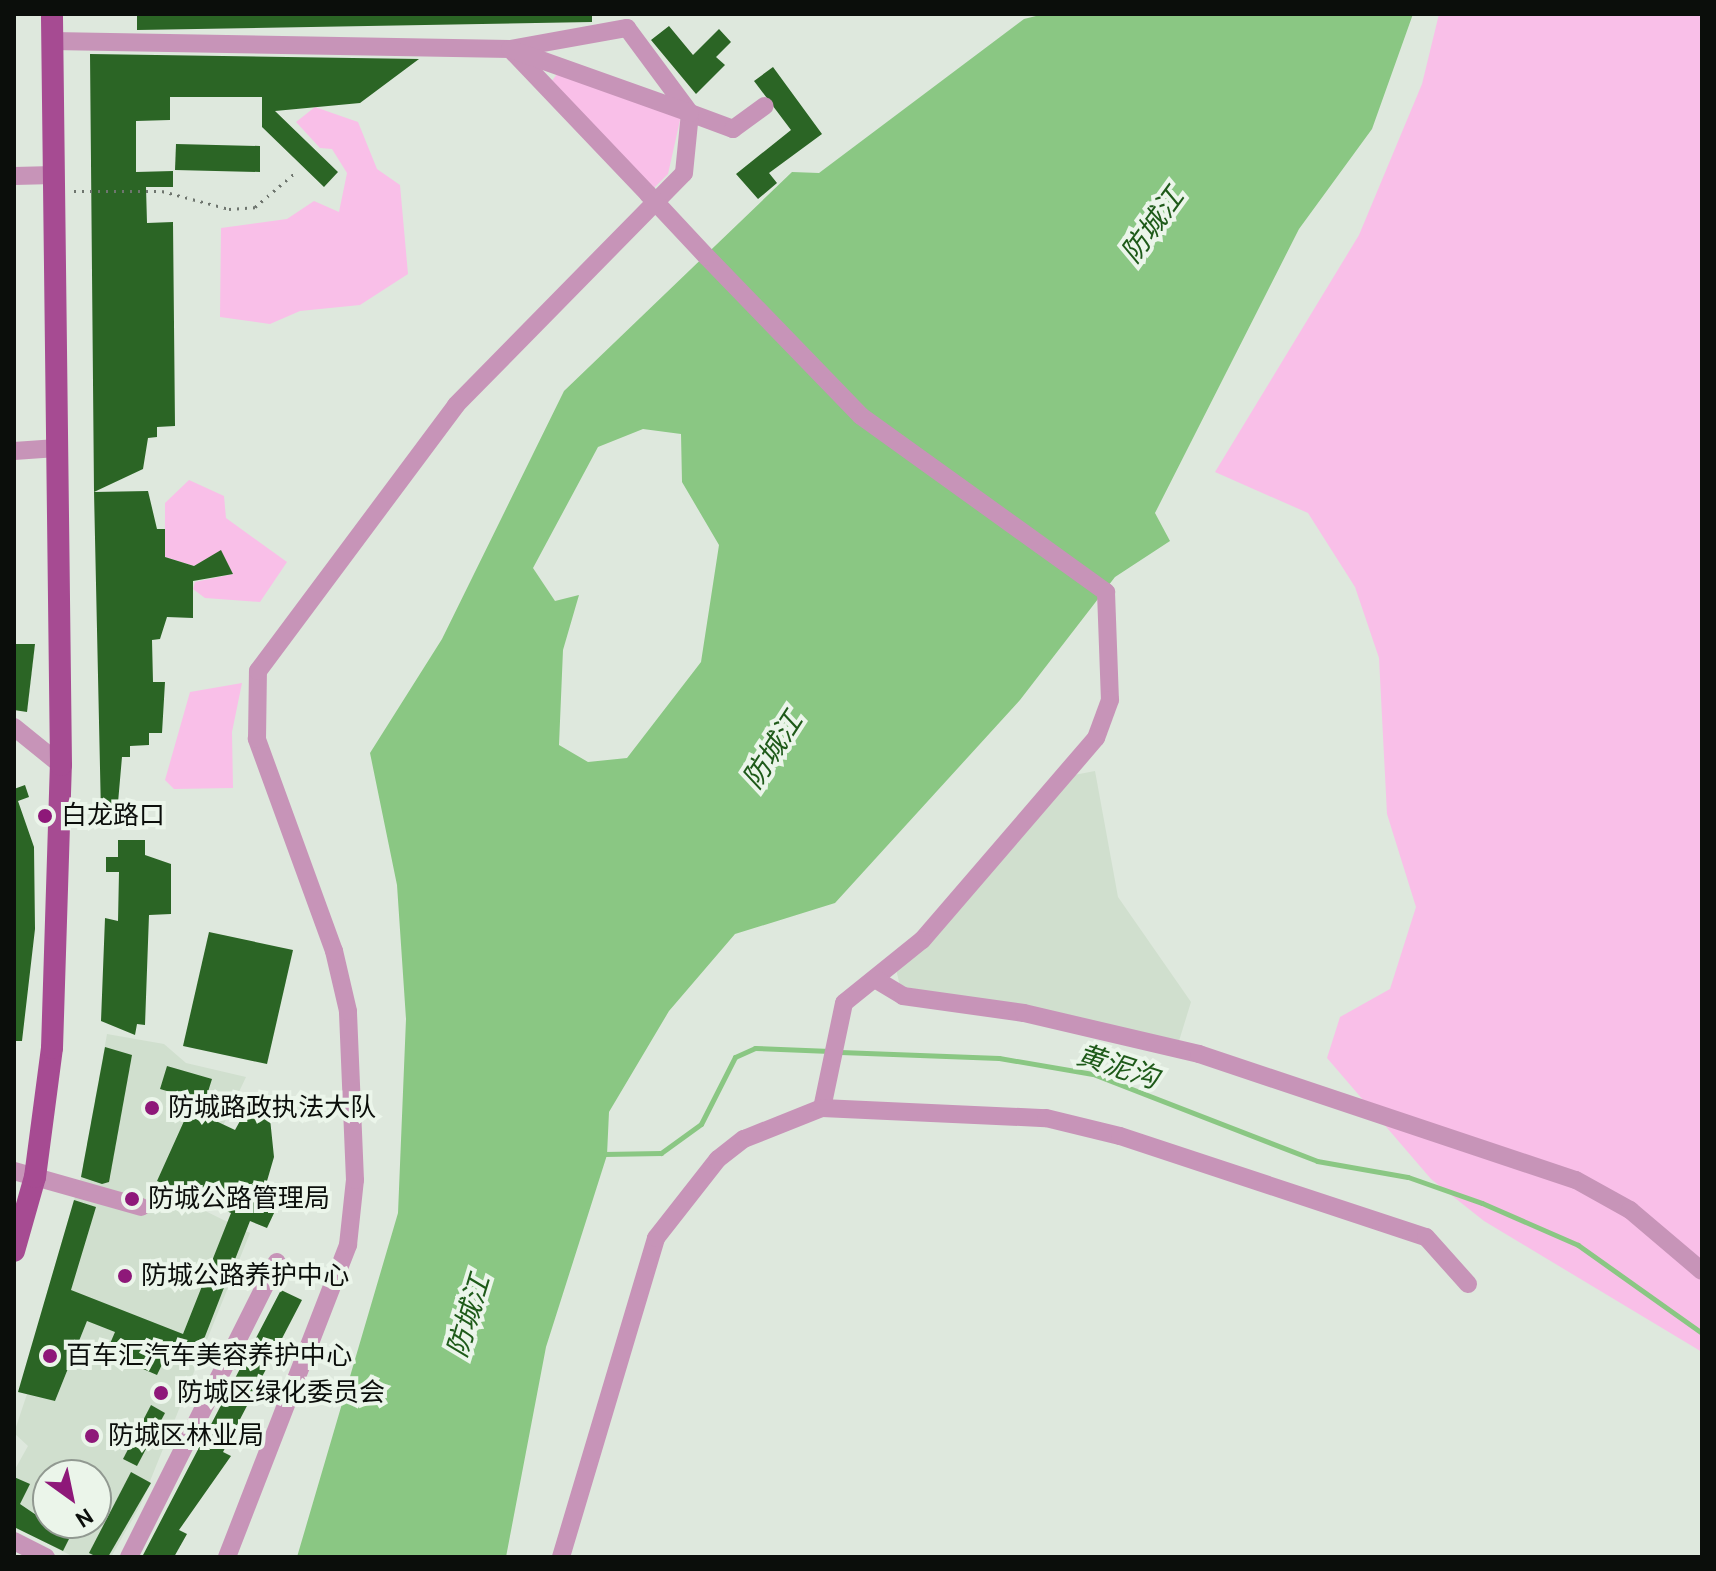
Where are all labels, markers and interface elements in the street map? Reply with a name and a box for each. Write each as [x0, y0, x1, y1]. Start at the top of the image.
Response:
water label: 防城江 [1114, 181, 1190, 269]
water label: 防城江 [735, 706, 809, 794]
place label: 白龙路口 [61, 800, 165, 832]
marker: 白龙路口 [36, 807, 54, 825]
water label: 黄泥沟 [1073, 1037, 1163, 1095]
place label: 防城路政执法大队 [168, 1092, 376, 1124]
marker: 防城路政执法大队 [143, 1099, 161, 1117]
place label: 防城公路管理局 [148, 1183, 330, 1215]
marker: 防城公路管理局 [123, 1190, 141, 1208]
place label: 防城公路养护中心 [141, 1260, 349, 1292]
marker: 防城公路养护中心 [116, 1267, 134, 1285]
water label: 防城江 [440, 1271, 496, 1361]
place label: 百车汇汽车美容养护中心 [66, 1340, 352, 1372]
marker: 百车汇汽车美容养护中心 [41, 1347, 59, 1365]
place label: 防城区绿化委员会 [177, 1377, 385, 1409]
marker: 防城区绿化委员会 [152, 1384, 170, 1402]
place label: 防城区林业局 [108, 1420, 264, 1452]
marker: 防城区林业局 [83, 1427, 101, 1445]
north arrow [32, 1459, 112, 1539]
text: N [70, 1502, 98, 1533]

